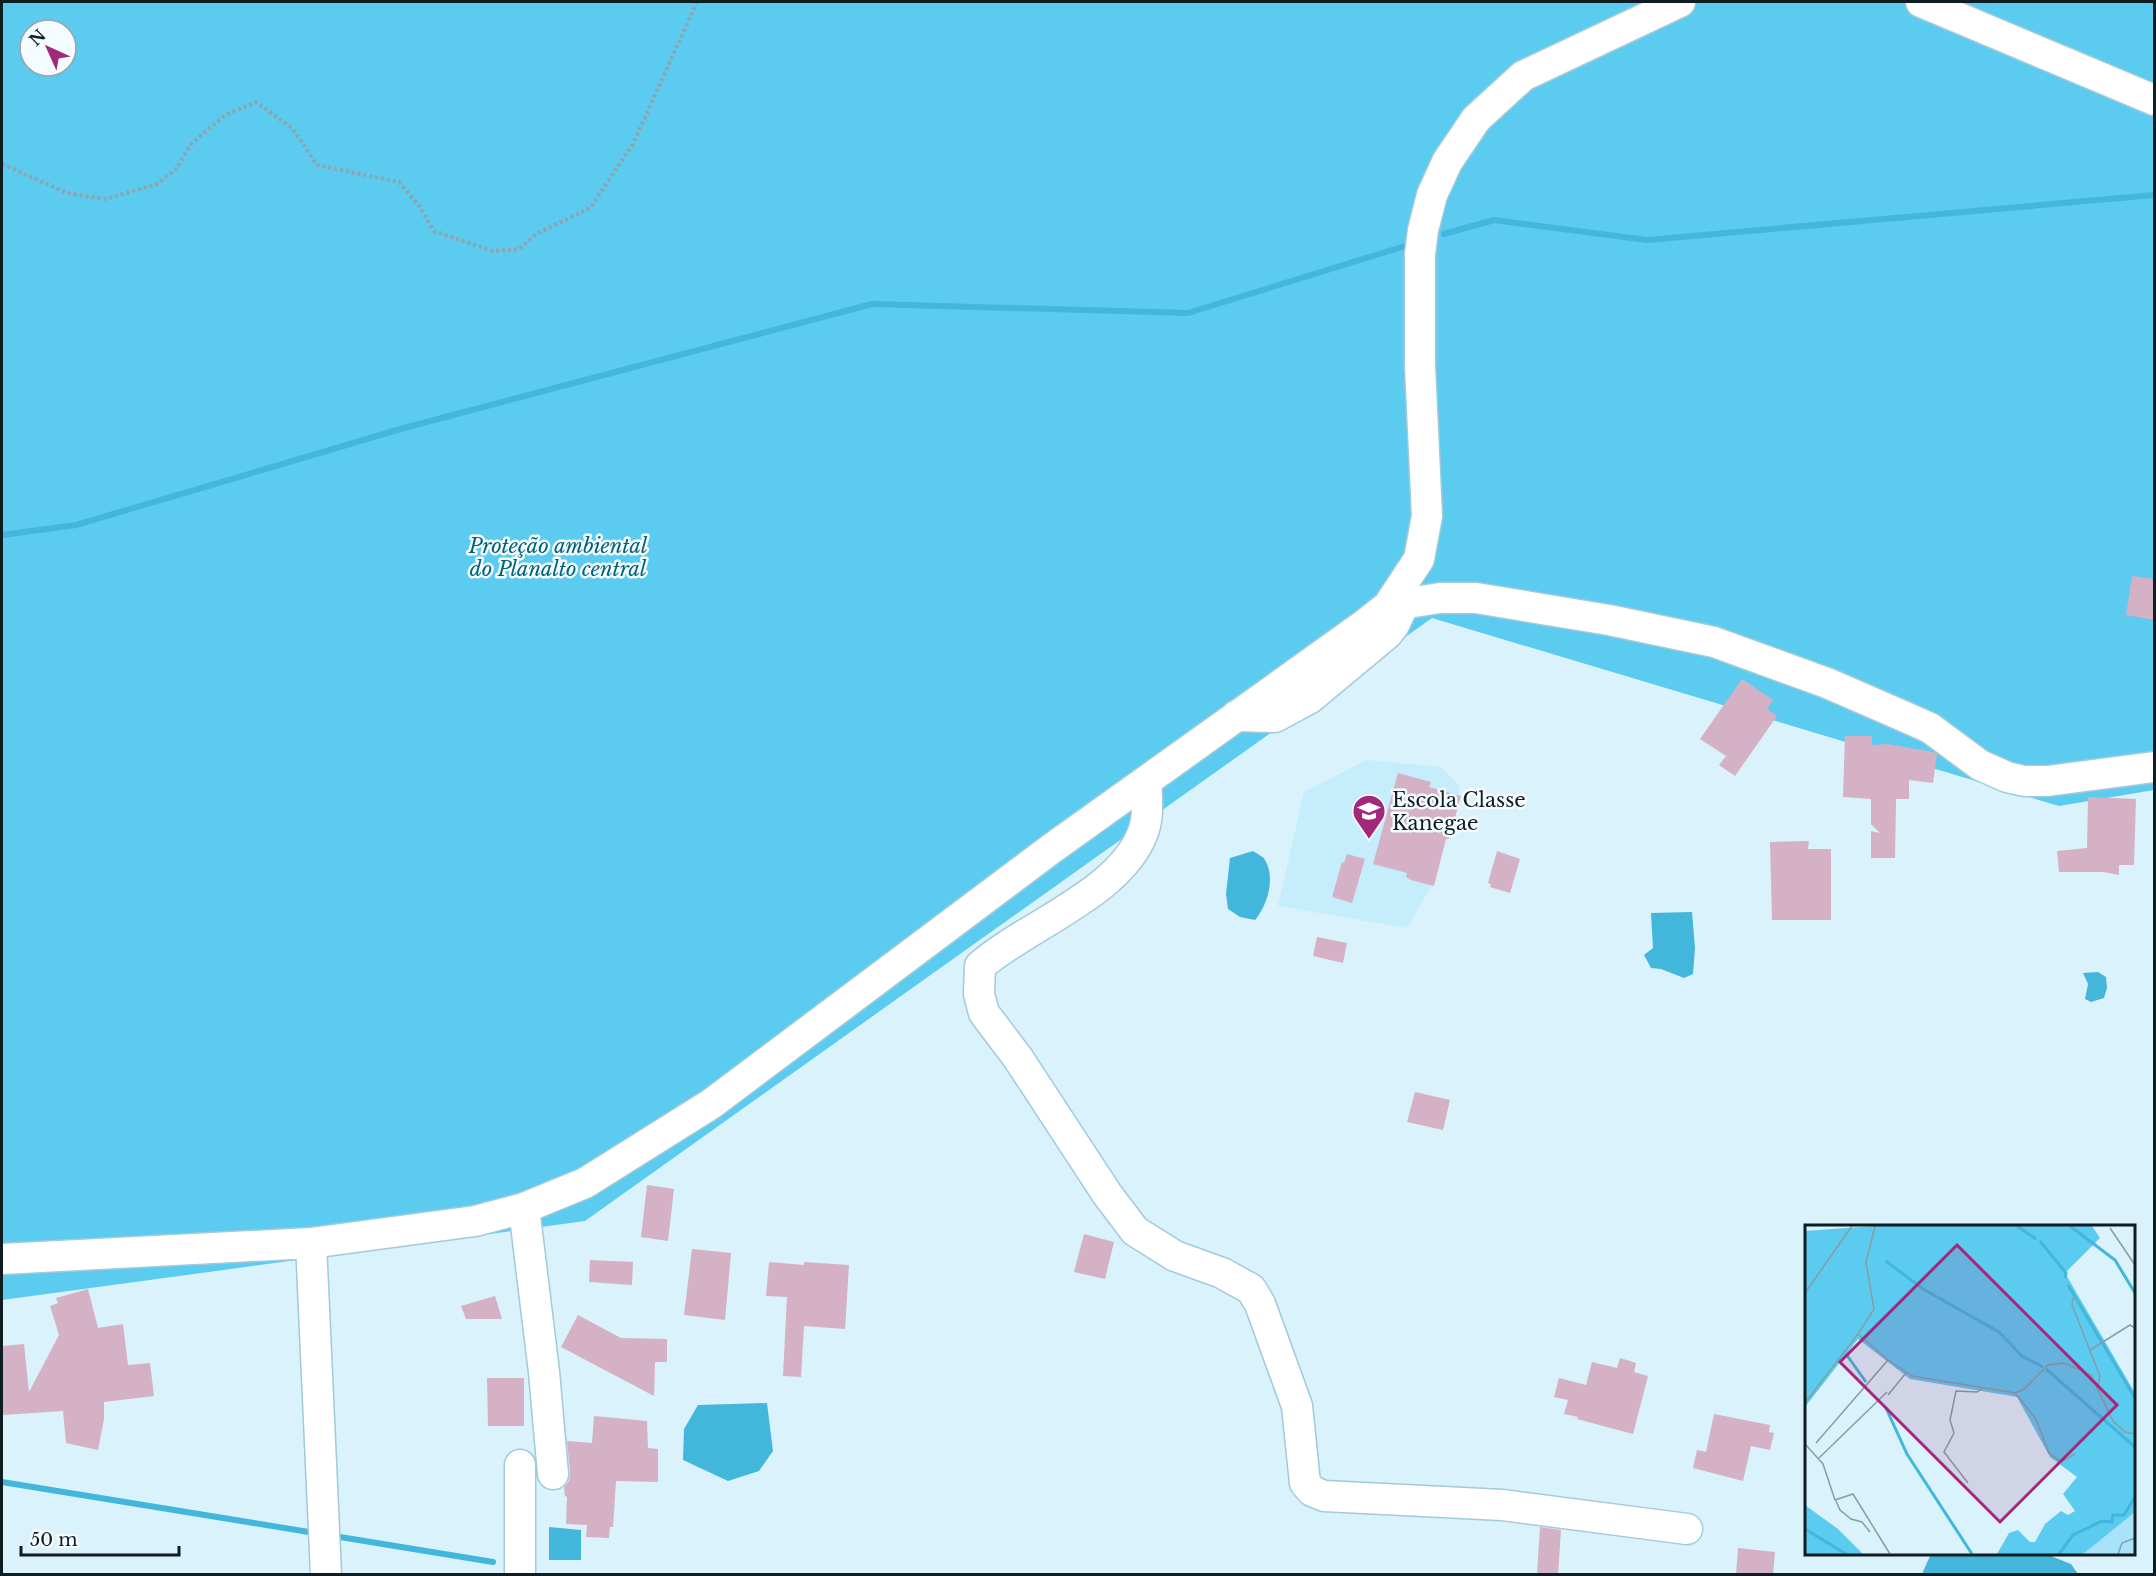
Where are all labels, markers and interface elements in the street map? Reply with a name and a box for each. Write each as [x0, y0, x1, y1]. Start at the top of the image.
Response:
north arrow [18, 18, 78, 78]
text: N [25, 25, 50, 50]
park label: Proteção ambiental do Planalto central [468, 534, 648, 581]
place label: Escola Classe Kanegae [1392, 788, 1526, 835]
school or university icon: Escola Classe Kanegae [1351, 793, 1387, 840]
inset map [1805, 1225, 2135, 1555]
scale bar [21, 1519, 178, 1557]
text: 50 m [30, 1529, 78, 1551]

